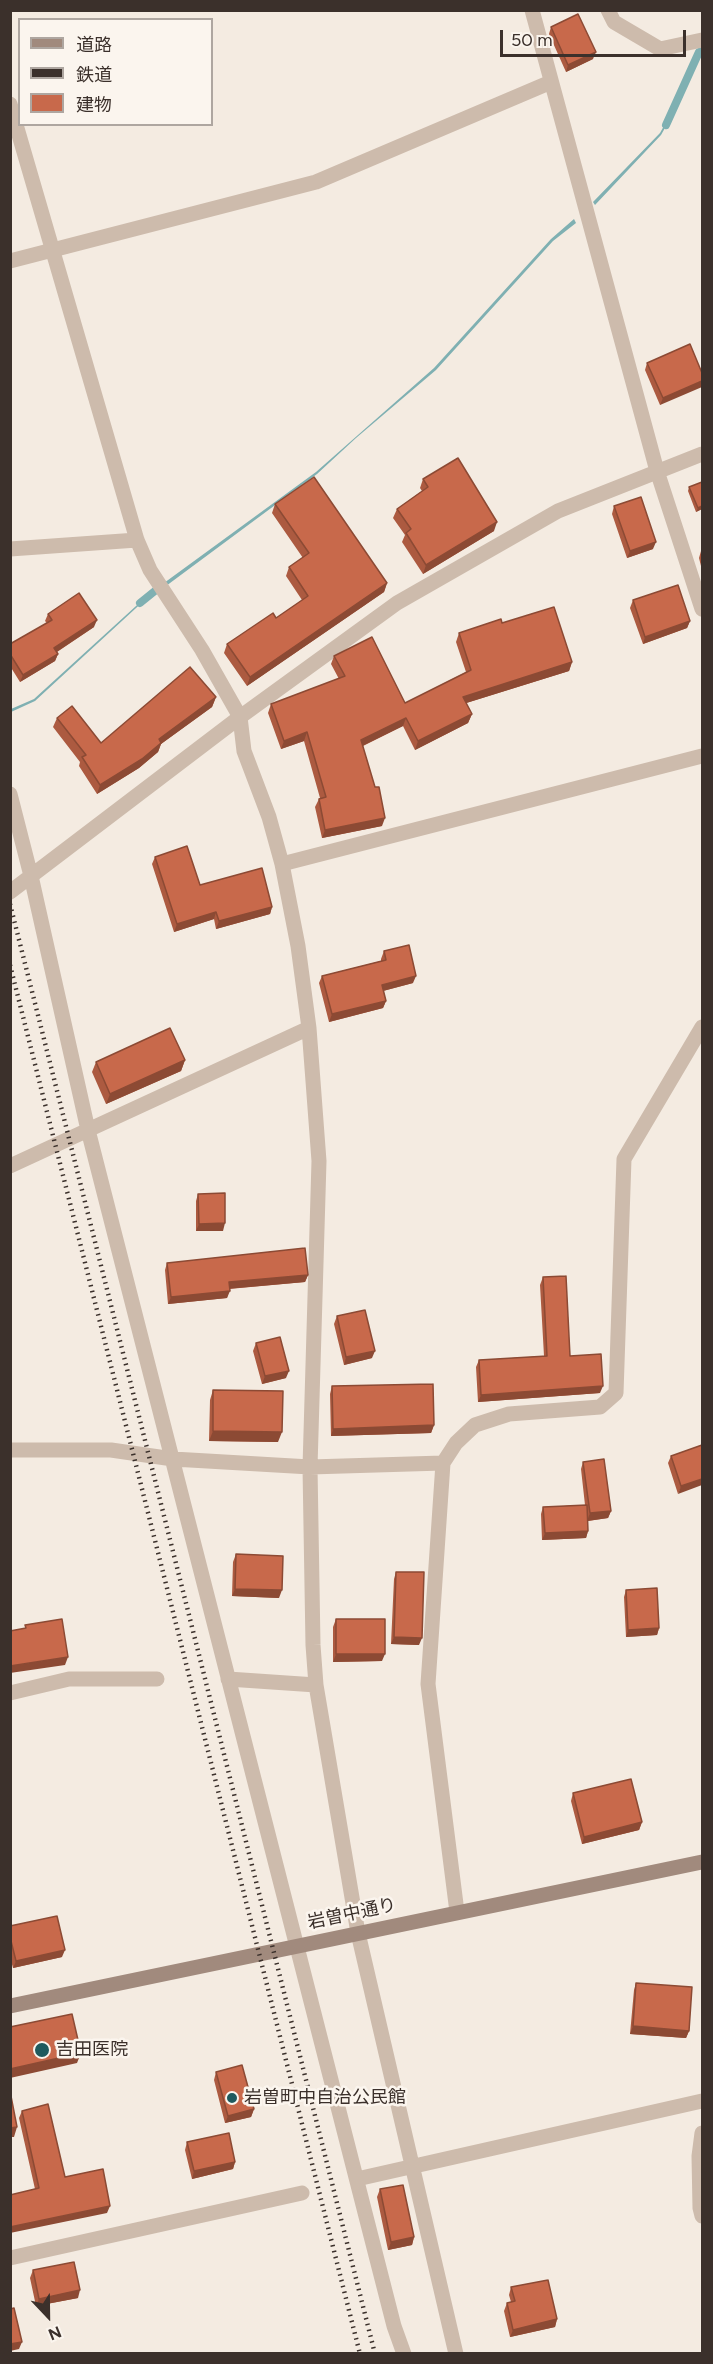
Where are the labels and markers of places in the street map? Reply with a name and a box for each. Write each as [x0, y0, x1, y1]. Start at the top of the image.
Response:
place label: 吉田医院 [56, 2039, 128, 2061]
marker: 吉田医院 [33, 2041, 51, 2059]
place label: 岩曽町中自治公民館 [244, 2087, 406, 2109]
marker: 岩曽町中自治公民館 [225, 2091, 239, 2105]

